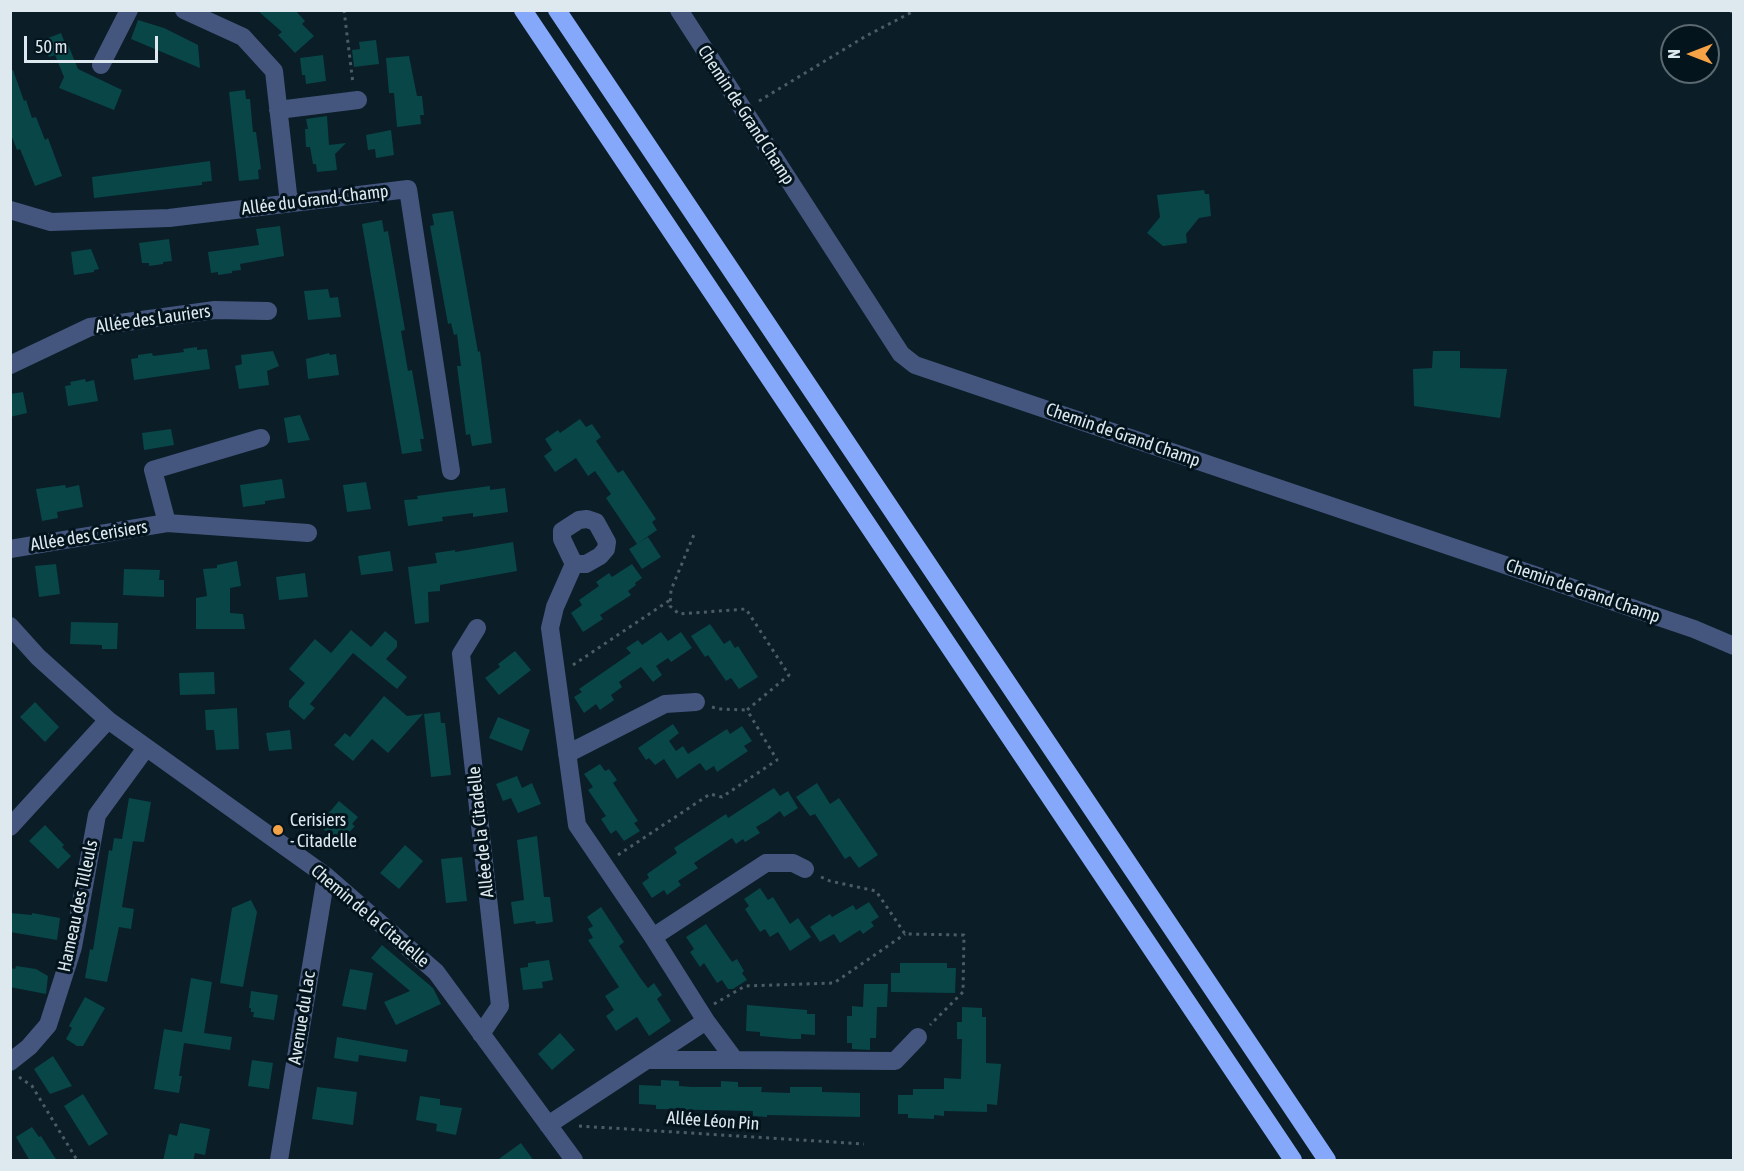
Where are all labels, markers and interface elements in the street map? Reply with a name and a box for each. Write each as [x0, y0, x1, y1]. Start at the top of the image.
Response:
scale bar [27, 24, 160, 62]
north arrow [1660, 24, 1720, 84]
text: 50 m [35, 36, 67, 57]
street label: Chemin de Grand Champ [693, 41, 799, 189]
text: N [1665, 49, 1683, 59]
street label: Allée du Grand-Champ [240, 180, 390, 220]
street label: Allée des Lauriers [94, 300, 212, 338]
street label: Chemin de Grand Champ [1043, 398, 1203, 472]
street label: Allée des Cerisiers [29, 516, 149, 556]
street label: Chemin de Grand Champ [1503, 554, 1663, 628]
street label: Allée de la Citadelle [463, 765, 499, 899]
place label: Cerisiers - Citadelle [290, 809, 357, 852]
marker: Cerisiers - Citadelle [271, 823, 285, 837]
street label: Hameau des Tilleuls [54, 838, 102, 974]
street label: Chemin de la Citadelle [306, 860, 434, 972]
street label: Avenue du Lac [284, 970, 320, 1066]
street label: Allée Léon Pin [666, 1107, 760, 1135]

